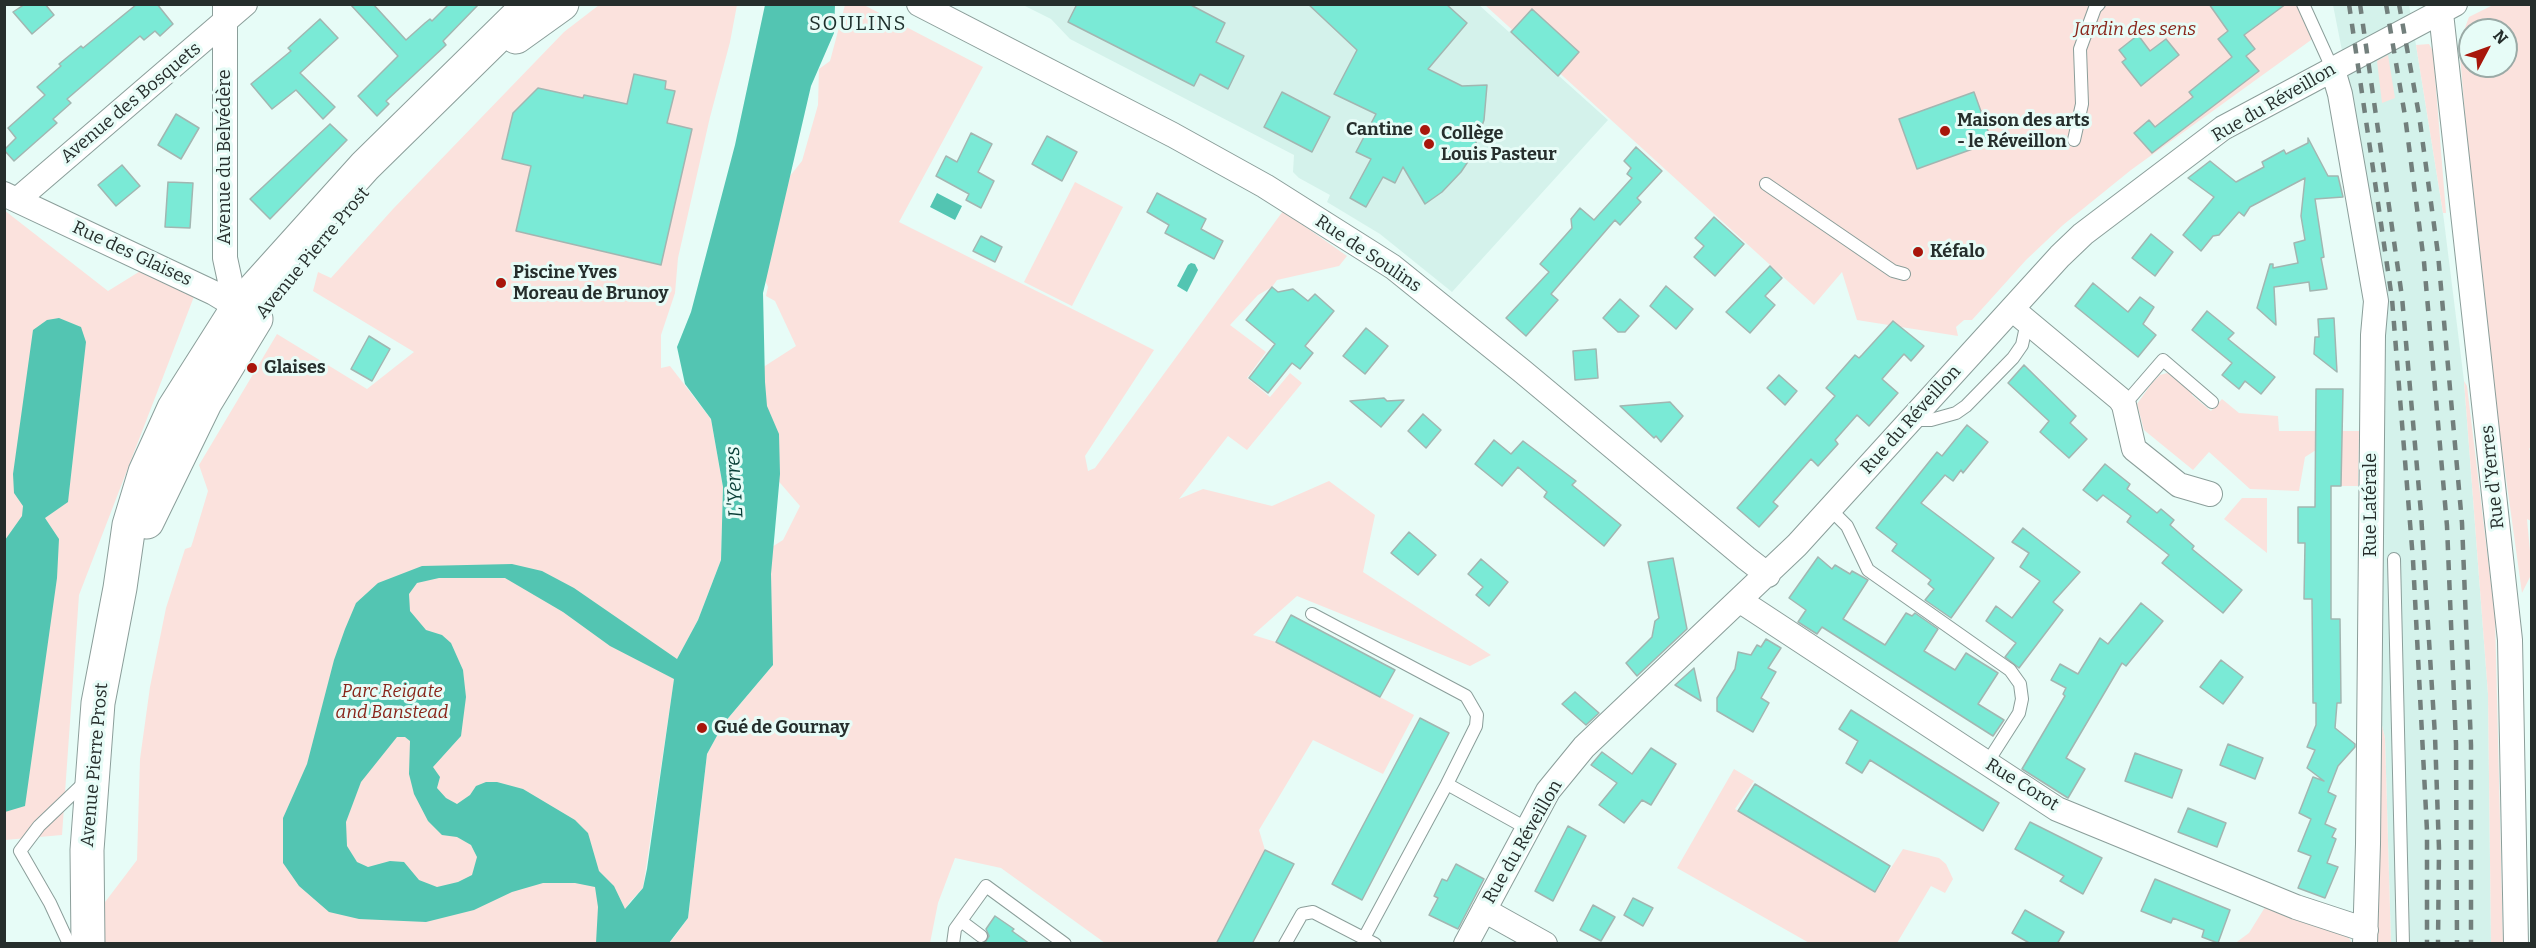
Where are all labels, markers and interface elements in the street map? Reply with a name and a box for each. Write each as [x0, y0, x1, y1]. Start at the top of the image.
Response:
district label: SOULINS [809, 12, 907, 36]
north arrow [2458, 18, 2518, 78]
park label: Jardin des sens [2074, 19, 2196, 41]
text: N [2489, 26, 2512, 48]
street label: Avenue des Bosquets [57, 38, 205, 168]
street label: Rue du Réveillon [2208, 59, 2340, 147]
street label: Avenue du Belvédère [214, 69, 236, 245]
place label: Maison des arts - le Réveillon [1957, 110, 2090, 152]
place label: Cantine [1346, 119, 1413, 141]
marker: Cantine [1418, 123, 1432, 137]
place label: Collège Louis Pasteur [1441, 123, 1557, 166]
marker: Maison des arts - le Réveillon [1938, 124, 1952, 138]
marker: Collège Louis Pasteur [1422, 137, 1436, 151]
street label: Avenue Pierre Prost [252, 183, 374, 323]
street label: Rue de Soulins [1311, 211, 1425, 297]
street label: Rue des Glaises [69, 217, 195, 291]
place label: Kéfalo [1930, 241, 1985, 263]
marker: Kéfalo [1911, 245, 1925, 259]
place label: Piscine Yves Moreau de Brunoy [513, 262, 669, 304]
marker: Piscine Yves Moreau de Brunoy [494, 276, 508, 290]
place label: Glaises [264, 357, 326, 379]
marker: Glaises [245, 361, 259, 375]
street label: Rue du Réveillon [1856, 361, 1966, 479]
street label: Rue d'Yerres [2477, 424, 2509, 530]
water label: L'Yerres [721, 446, 749, 518]
street label: Rue Latérale [2360, 453, 2382, 557]
park label: Parc Reigate and Banstead [336, 681, 448, 724]
street label: Avenue Pierre Prost [77, 682, 113, 848]
place label: Gué de Gournay [714, 717, 849, 739]
marker: Gué de Gournay [695, 721, 709, 735]
street label: Rue Corot [1981, 754, 2063, 816]
street label: Rue du Réveillon [1479, 776, 1567, 908]

